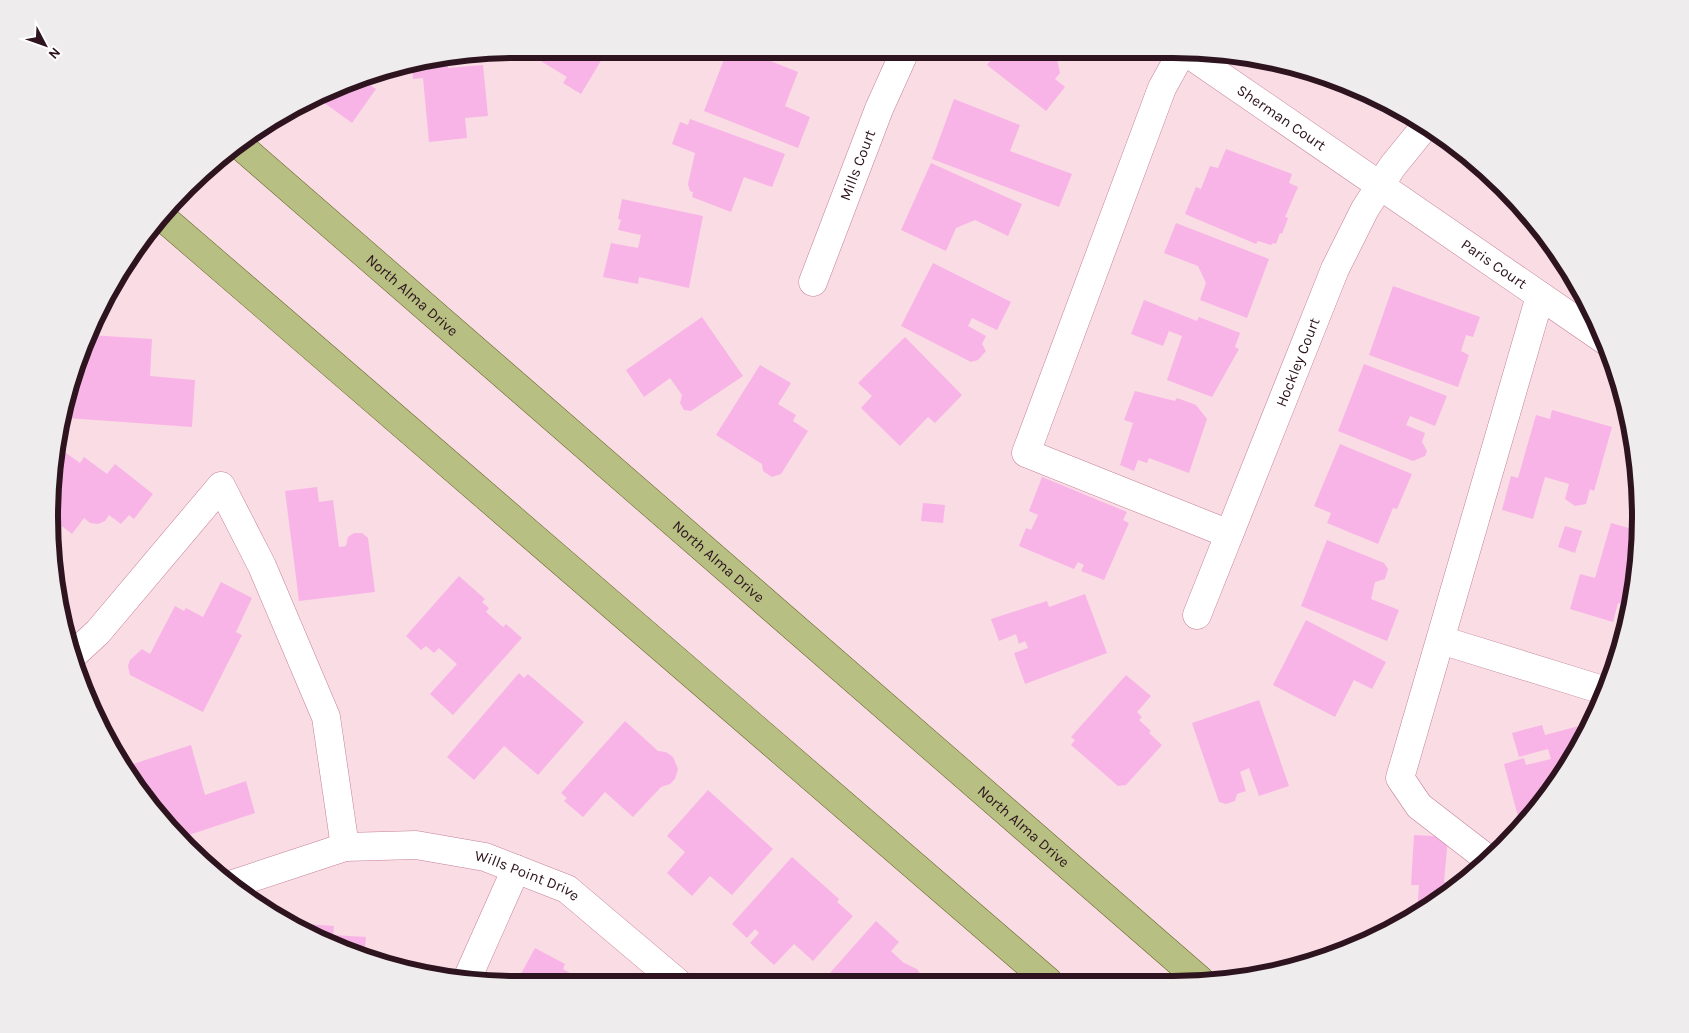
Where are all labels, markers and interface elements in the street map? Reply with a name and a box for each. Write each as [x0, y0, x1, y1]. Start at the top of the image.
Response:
north arrow [20, 20, 70, 70]
text: N [45, 44, 64, 63]
street label: Sherman Court [1234, 81, 1330, 155]
street label: Mills Court [836, 127, 879, 203]
street label: Paris Court [1458, 235, 1531, 293]
street label: North Alma Drive [362, 250, 462, 340]
street label: Hockley Court [1272, 315, 1324, 410]
street label: North Alma Drive [669, 517, 768, 606]
street label: North Alma Drive [974, 782, 1073, 871]
street label: Wills Point Drive [474, 846, 584, 905]

